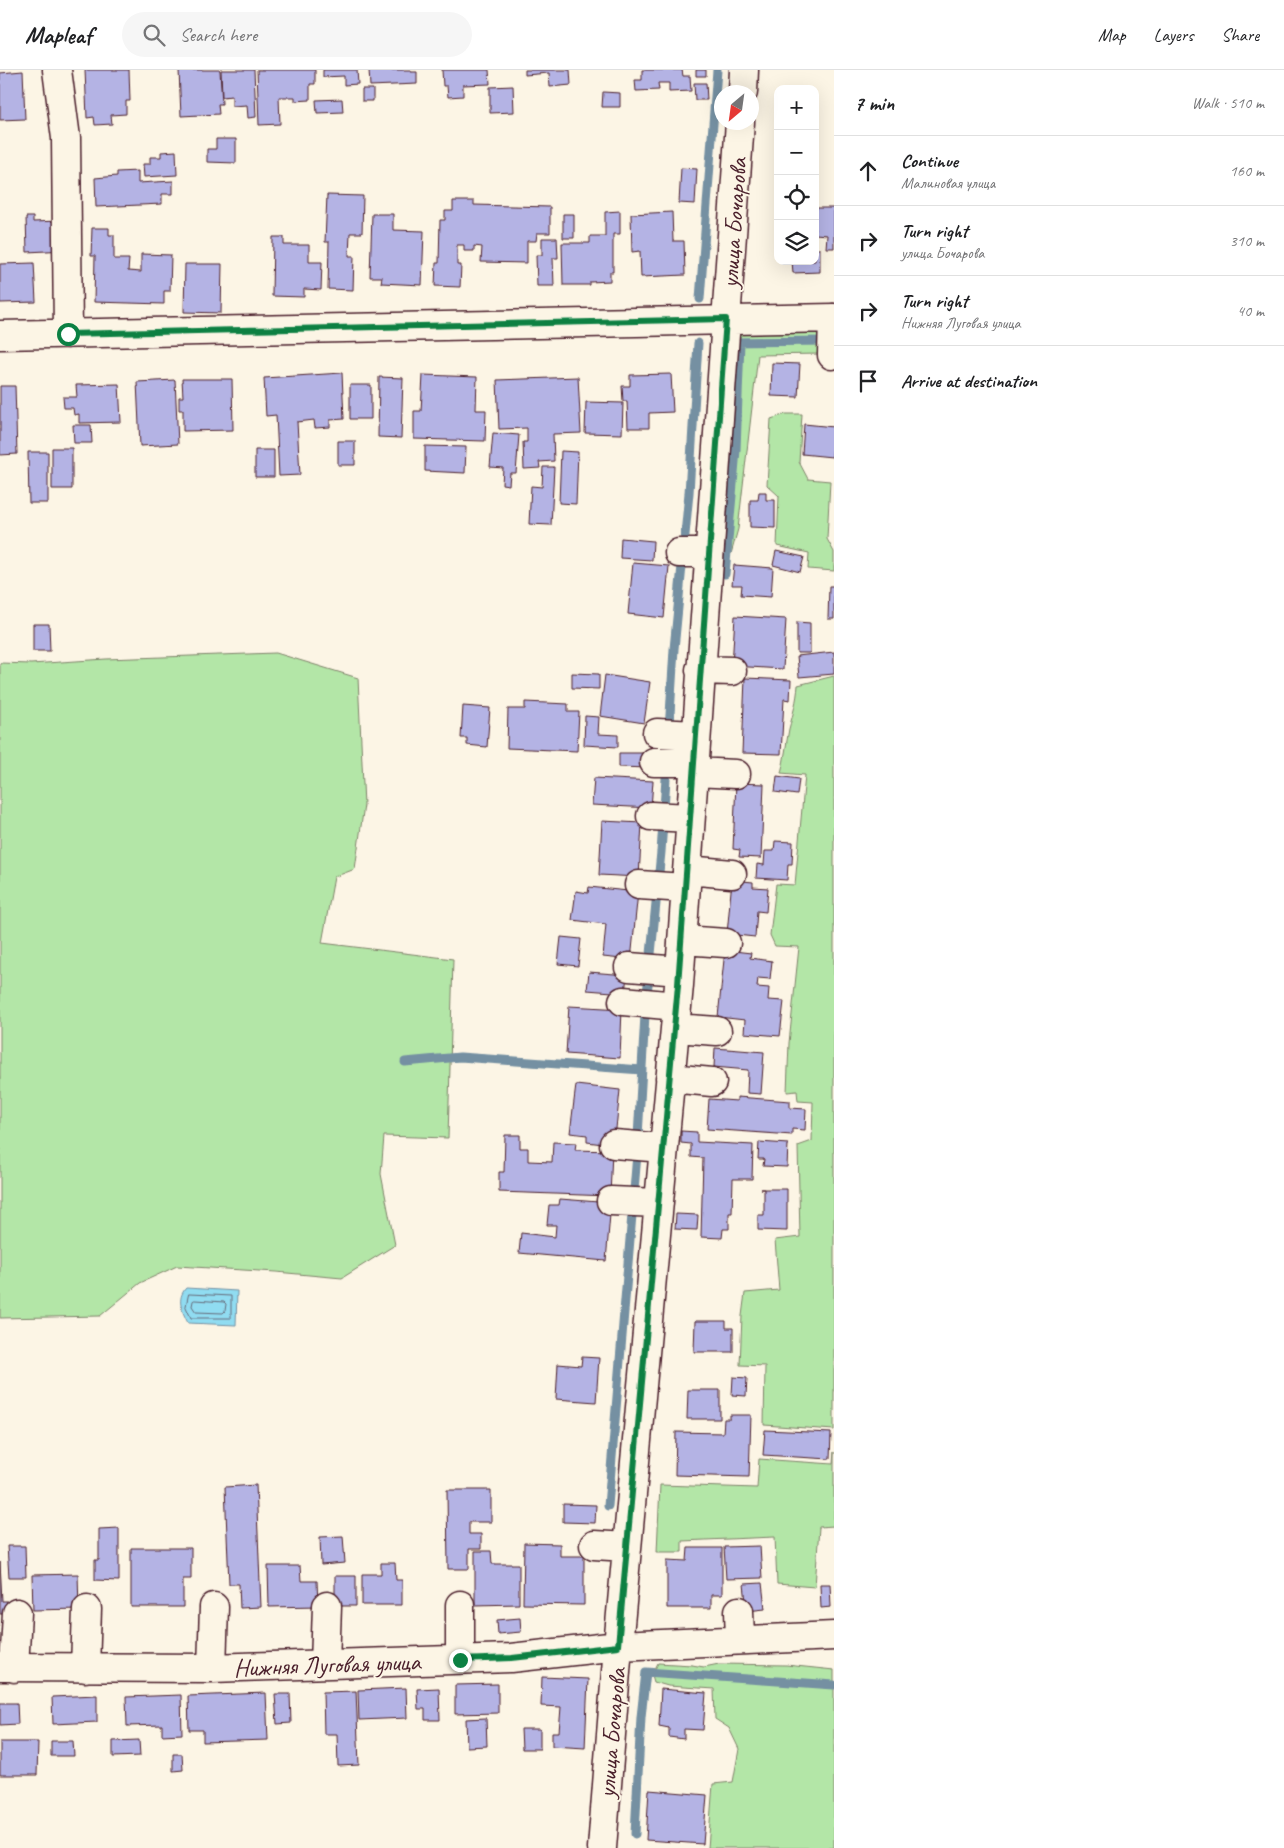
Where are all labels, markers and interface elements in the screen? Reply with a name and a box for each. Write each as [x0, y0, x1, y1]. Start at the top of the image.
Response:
search box [122, 12, 472, 57]
text: Mapleaf [25, 20, 92, 50]
icon: search [140, 21, 168, 49]
text: Search here [180, 23, 257, 47]
text: Map [1098, 24, 1126, 46]
text: Layers [1154, 24, 1193, 46]
text: Share [1221, 24, 1259, 46]
north arrow [714, 85, 759, 130]
map controls [774, 85, 819, 265]
button: + [774, 85, 819, 130]
text: 7 min [854, 90, 894, 116]
text: Walk · 510 m [1192, 93, 1264, 113]
button: − [774, 130, 819, 175]
text: Continue [901, 149, 958, 173]
street label: улица Бочарова [713, 155, 755, 291]
icon: ahead [854, 157, 882, 185]
text: 160 m [1230, 161, 1264, 181]
text: Малиновая улица [901, 173, 995, 193]
button: locate [774, 175, 819, 220]
text: Turn right [901, 219, 968, 243]
button: layers [774, 220, 819, 265]
icon: right [854, 227, 882, 255]
text: 310 m [1230, 231, 1264, 251]
text: улица Бочарова [901, 243, 984, 263]
text: Turn right [901, 289, 968, 313]
icon: right [854, 297, 882, 325]
text: 40 m [1237, 301, 1264, 321]
text: Нижняя Луговая улица [901, 313, 1021, 333]
route start [57, 323, 80, 346]
icon: arrive [854, 367, 882, 395]
text: Arrive at destination [901, 369, 1037, 393]
street label: Нижняя Луговая улица [233, 1646, 423, 1684]
route end [449, 1649, 472, 1672]
street label: улица Бочарова [590, 1665, 634, 1801]

